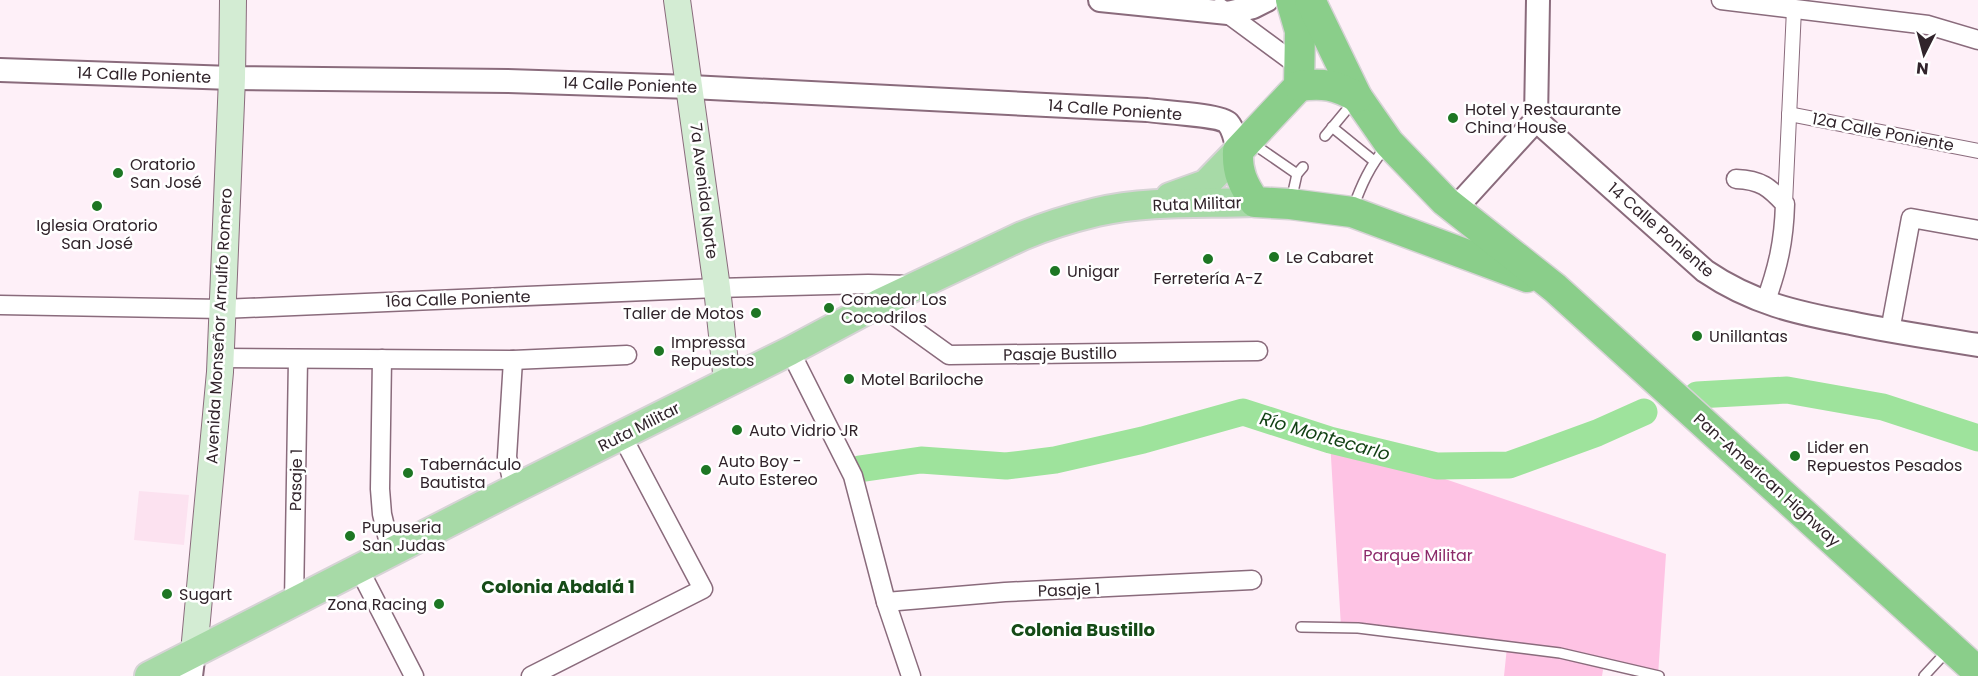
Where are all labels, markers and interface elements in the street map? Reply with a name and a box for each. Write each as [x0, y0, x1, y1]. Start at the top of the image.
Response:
north arrow [1894, 24, 1954, 84]
text: N [1915, 56, 1930, 80]
street label: 14 Calle Poniente [76, 61, 212, 89]
street label: 14 Calle Poniente [562, 71, 698, 99]
street label: 14 Calle Poniente [1047, 94, 1183, 126]
place label: Hotel y Restaurante China House [1465, 98, 1621, 139]
street label: 12a Calle Poniente [1810, 107, 1956, 157]
marker: Hotel y Restaurante China House [1446, 111, 1460, 125]
street label: 7a Avenida Norte [684, 122, 724, 260]
place label: Oratorio San José [130, 153, 202, 194]
marker: Oratorio San José [111, 166, 125, 180]
street label: 14 Calle Poniente [1603, 177, 1719, 283]
street label: Avenida Monseñor Arnulfo Romero [200, 187, 238, 465]
street label: Ruta Militar [1152, 191, 1242, 217]
marker: Iglesia Oratorio San José [90, 199, 104, 213]
place label: Iglesia Oratorio San José [36, 214, 158, 255]
place label: Le Cabaret [1286, 246, 1374, 269]
marker: Le Cabaret [1267, 250, 1281, 264]
marker: Ferretería A-Z [1201, 252, 1215, 266]
place label: Unigar [1067, 260, 1120, 283]
marker: Unigar [1048, 264, 1062, 278]
place label: Ferretería A-Z [1154, 267, 1262, 290]
street label: 16a Calle Poniente [385, 285, 531, 313]
place label: Comedor Los Cocodrilos [841, 288, 947, 329]
marker: Comedor Los Cocodrilos [822, 301, 836, 315]
place label: Taller de Motos [623, 302, 744, 325]
marker: Taller de Motos [749, 306, 763, 320]
place label: Unillantas [1709, 325, 1788, 348]
marker: Unillantas [1690, 329, 1704, 343]
place label: Impressa Repuestos [671, 331, 754, 372]
street label: Pasaje Bustillo [1003, 342, 1117, 366]
marker: Impressa Repuestos [652, 344, 666, 358]
place label: Motel Bariloche [861, 368, 984, 391]
marker: Motel Bariloche [842, 372, 856, 386]
street label: Ruta Militar [594, 397, 684, 457]
water label: Río Montecarlo [1257, 405, 1393, 467]
street label: Pan-American Highway [1689, 408, 1845, 552]
place label: Auto Vidrio JR [749, 419, 859, 442]
marker: Auto Vidrio JR [730, 423, 744, 437]
place label: Lider en Repuestos Pesados [1807, 436, 1962, 477]
street label: Pasaje 1 [284, 449, 308, 511]
marker: Lider en Repuestos Pesados [1788, 449, 1802, 463]
place label: Auto Boy - Auto Estereo [718, 450, 818, 491]
place label: Tabernáculo Bautista [420, 453, 521, 494]
marker: Auto Boy - Auto Estereo [699, 463, 713, 477]
marker: Tabernáculo Bautista [401, 466, 415, 480]
place label: Pupuseria San Judas [362, 516, 445, 557]
marker: Pupuseria San Judas [343, 529, 357, 543]
park label: Parque Militar [1363, 544, 1473, 567]
district label: Colonia Abdalá 1 [481, 574, 635, 599]
street label: Pasaje 1 [1037, 577, 1101, 603]
place label: Sugart [179, 583, 232, 606]
marker: Sugart [160, 587, 174, 601]
place label: Zona Racing [328, 593, 427, 616]
marker: Zona Racing [432, 597, 446, 611]
district label: Colonia Bustillo [1011, 617, 1155, 642]

